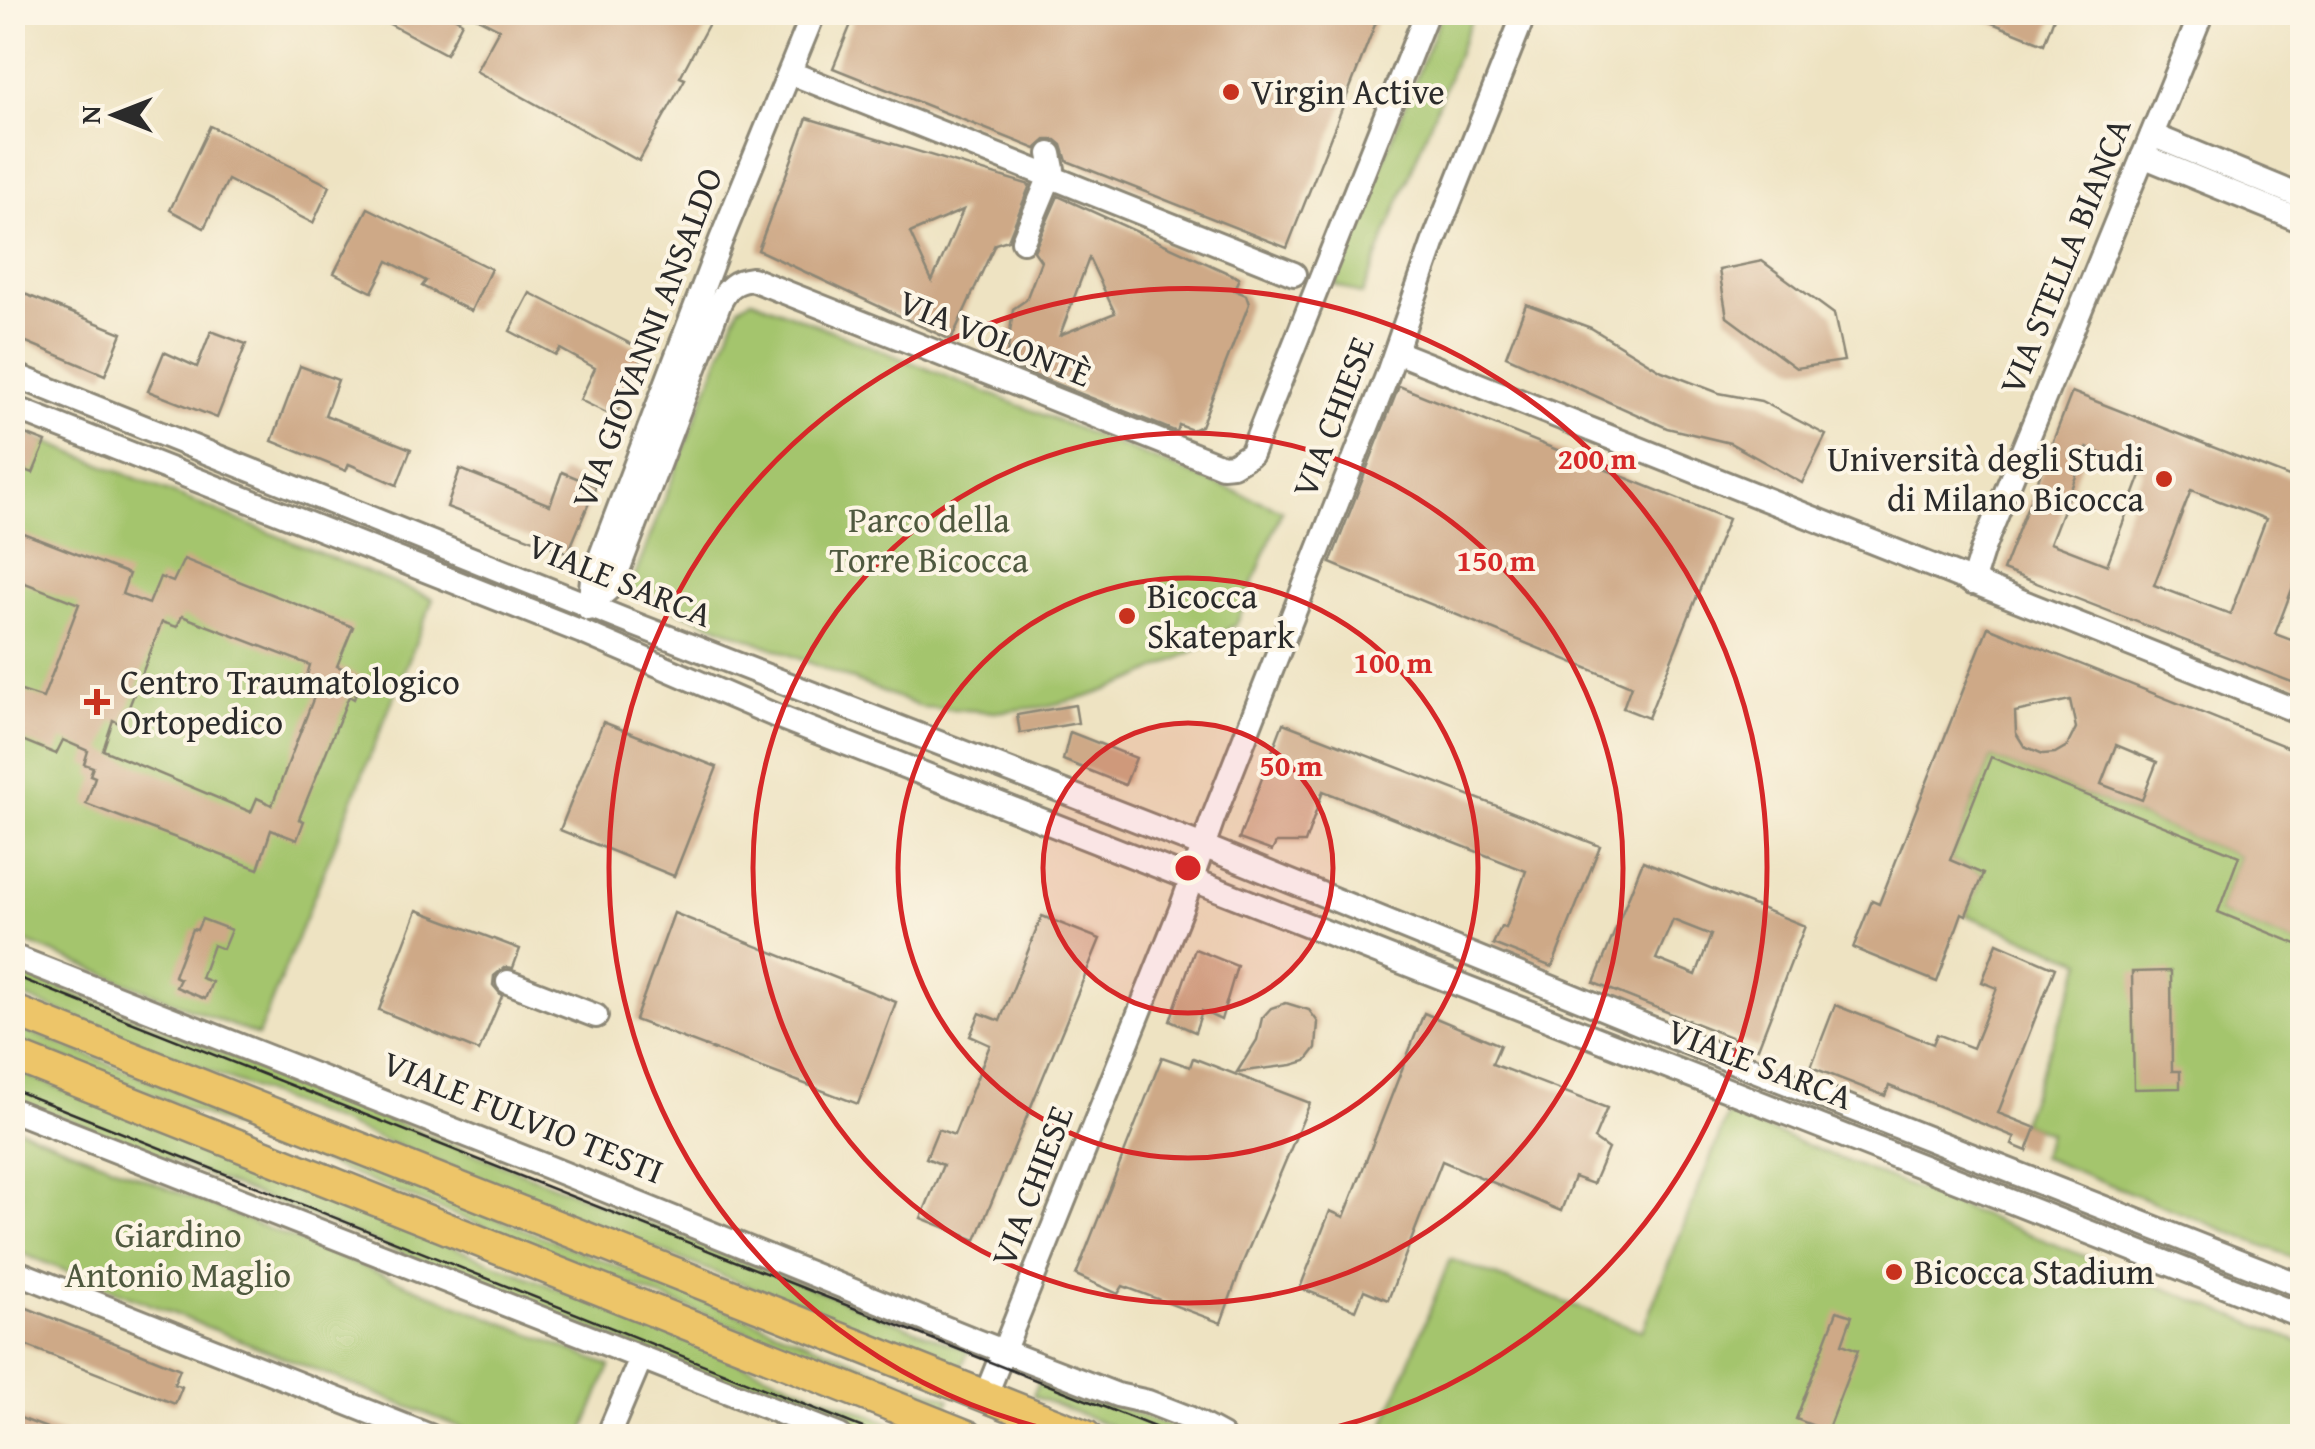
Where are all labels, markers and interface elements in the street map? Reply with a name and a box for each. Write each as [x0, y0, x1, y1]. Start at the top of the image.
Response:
north arrow [65, 65, 165, 165]
place label: Virgin Active [1251, 66, 1445, 117]
marker: Virgin Active [1220, 81, 1242, 103]
text: N [69, 105, 110, 124]
street label: VIA STELLA BIANCA [1986, 110, 2143, 402]
street label: VIA GIOVANNI ANSALDO [558, 160, 735, 516]
street label: VIA VOLONTÈ [891, 276, 1099, 399]
street label: VIA CHIESE [1279, 329, 1386, 504]
place label: Università degli Studi di Milano Bicocca [1827, 433, 2144, 524]
text: 200 m [1558, 436, 1637, 480]
marker: Università degli Studi di Milano Bicocca [2153, 468, 2175, 490]
park label: Parco della Torre Bicocca [829, 494, 1029, 585]
street label: VIALE SARCA [520, 519, 720, 640]
text: 150 m [1457, 538, 1536, 582]
place label: Bicocca Skatepark [1147, 570, 1295, 661]
marker: Bicocca Skatepark [1116, 605, 1138, 627]
text: 100 m [1354, 640, 1433, 684]
place label: Centro Traumatologico Ortopedico [120, 656, 460, 747]
marker: Centro Traumatologico Ortopedico [84, 689, 110, 715]
text: 50 m [1259, 743, 1323, 787]
centre of rings [1170, 850, 1206, 886]
street label: VIALE SARCA [1660, 1005, 1860, 1122]
street label: VIALE FULVIO TESTI [375, 1037, 671, 1196]
street label: VIA CHIESE [978, 1098, 1085, 1273]
park label: Giardino Antonio Maglio [65, 1209, 291, 1300]
place label: Bicocca Stadium [1914, 1246, 2155, 1297]
marker: Bicocca Stadium [1883, 1261, 1905, 1283]

